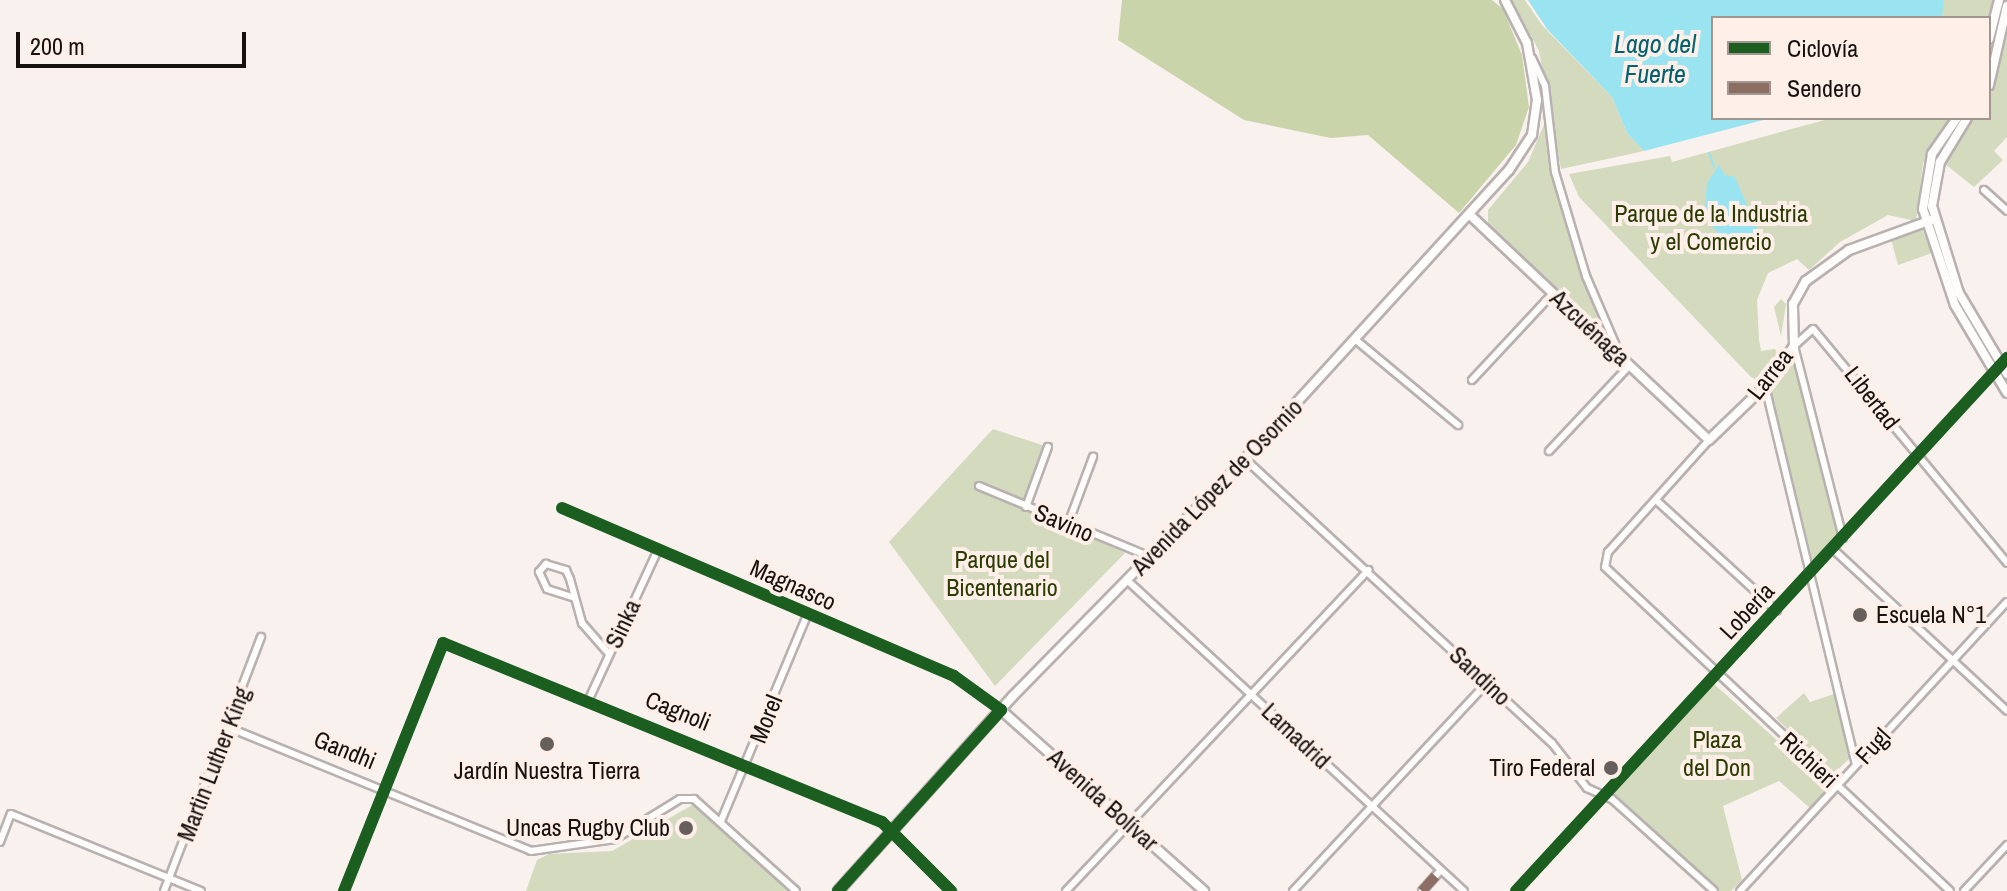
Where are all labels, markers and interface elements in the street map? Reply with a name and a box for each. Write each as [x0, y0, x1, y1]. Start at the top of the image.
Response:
scale bar [20, 16, 250, 66]
legend [1711, 16, 1991, 120]
water label: Lago del Fuerte [1614, 28, 1696, 90]
text: 200 m [30, 30, 85, 62]
text: Ciclovía [1787, 32, 1858, 64]
text: Sendero [1787, 72, 1861, 104]
park label: Parque de la Industria y el Comercio [1614, 200, 1808, 256]
street label: Azcuénaga [1544, 284, 1636, 372]
street label: Larrea [1741, 343, 1799, 405]
street label: Libertad [1838, 361, 1906, 435]
street label: Avenida López de Osornio [1125, 393, 1309, 581]
street label: Savino [1030, 498, 1098, 548]
park label: Parque del Bicentenario [946, 546, 1058, 602]
street label: Magnasco [746, 553, 840, 617]
street label: Lobería [1714, 577, 1780, 645]
street label: Sinka [599, 595, 647, 653]
place label: Escuela N°1 [1876, 601, 1986, 629]
marker: Escuela N°1 [1851, 606, 1869, 624]
street label: Sandino [1443, 640, 1517, 712]
street label: Martin Luther King [171, 683, 257, 845]
street label: Cagnoli [641, 685, 715, 737]
street label: Morel [743, 691, 789, 747]
street label: Lamadrid [1256, 697, 1336, 775]
street label: Fugl [1849, 722, 1897, 770]
street label: Gandhi [310, 725, 380, 775]
park label: Plaza del Don [1683, 726, 1751, 782]
street label: Richieri [1774, 726, 1844, 794]
marker: Jardín Nuestra Tierra [538, 735, 556, 753]
street label: Avenida Bolívar [1042, 743, 1164, 857]
place label: Tiro Federal [1489, 754, 1595, 782]
place label: Jardín Nuestra Tierra [454, 757, 640, 785]
marker: Tiro Federal [1602, 759, 1620, 777]
place label: Uncas Rugby Club [506, 814, 670, 842]
marker: Uncas Rugby Club [677, 819, 695, 837]

